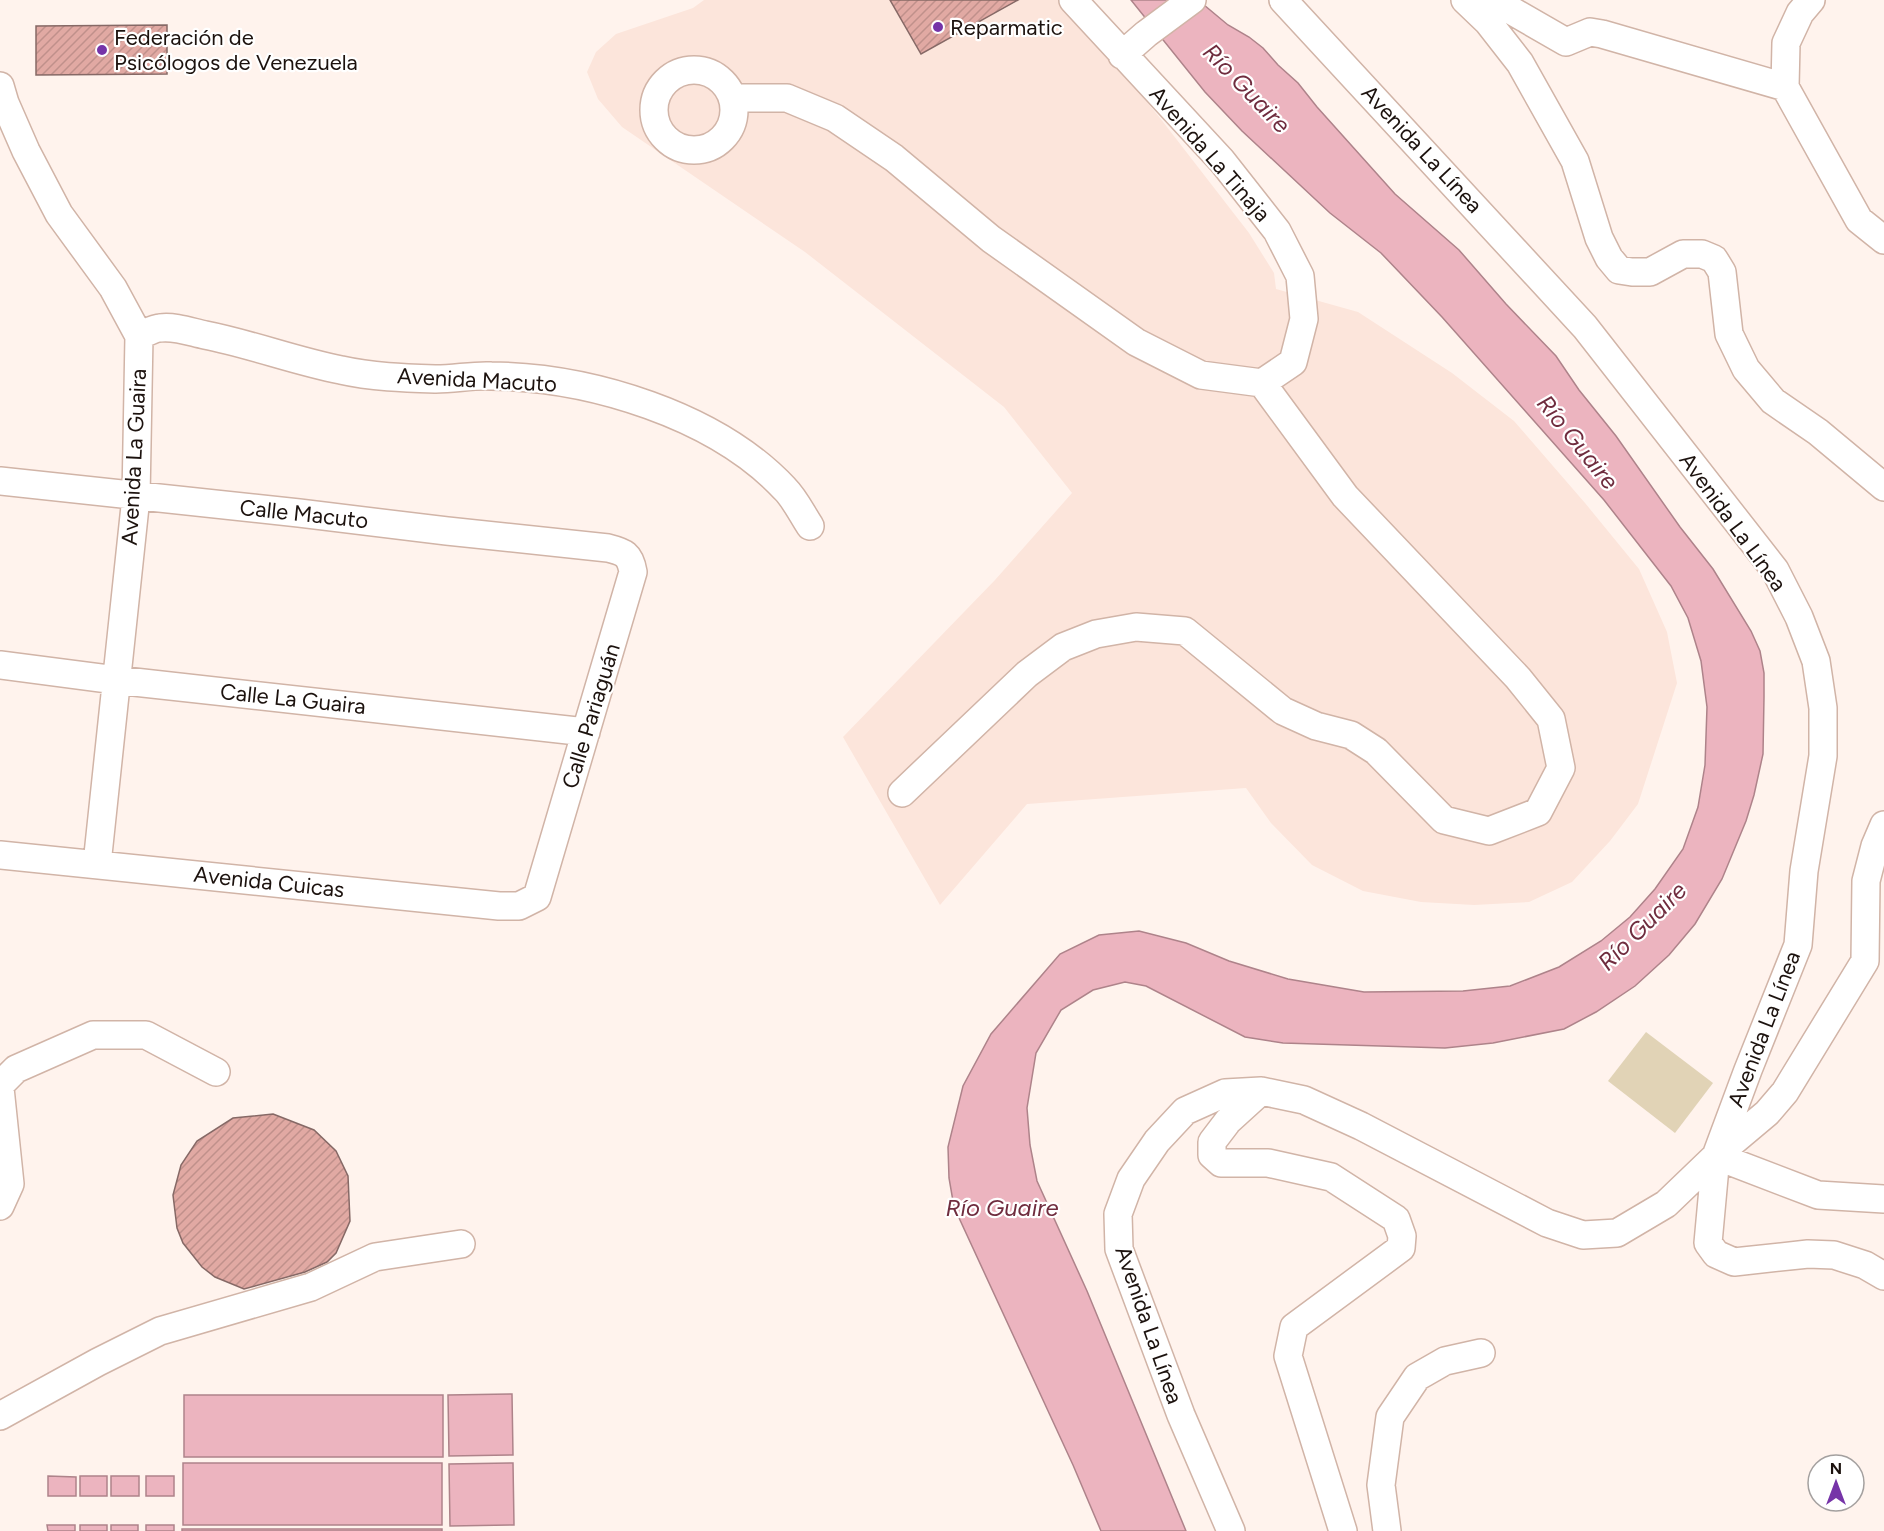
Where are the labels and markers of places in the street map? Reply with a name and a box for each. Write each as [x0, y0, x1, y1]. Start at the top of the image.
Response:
place label: Reparmatic [950, 14, 1063, 41]
marker: Reparmatic [931, 20, 945, 34]
place label: Federación de Psicólogos de Venezuela [114, 24, 358, 76]
marker: Federación de Psicólogos de Venezuela [95, 43, 109, 57]

